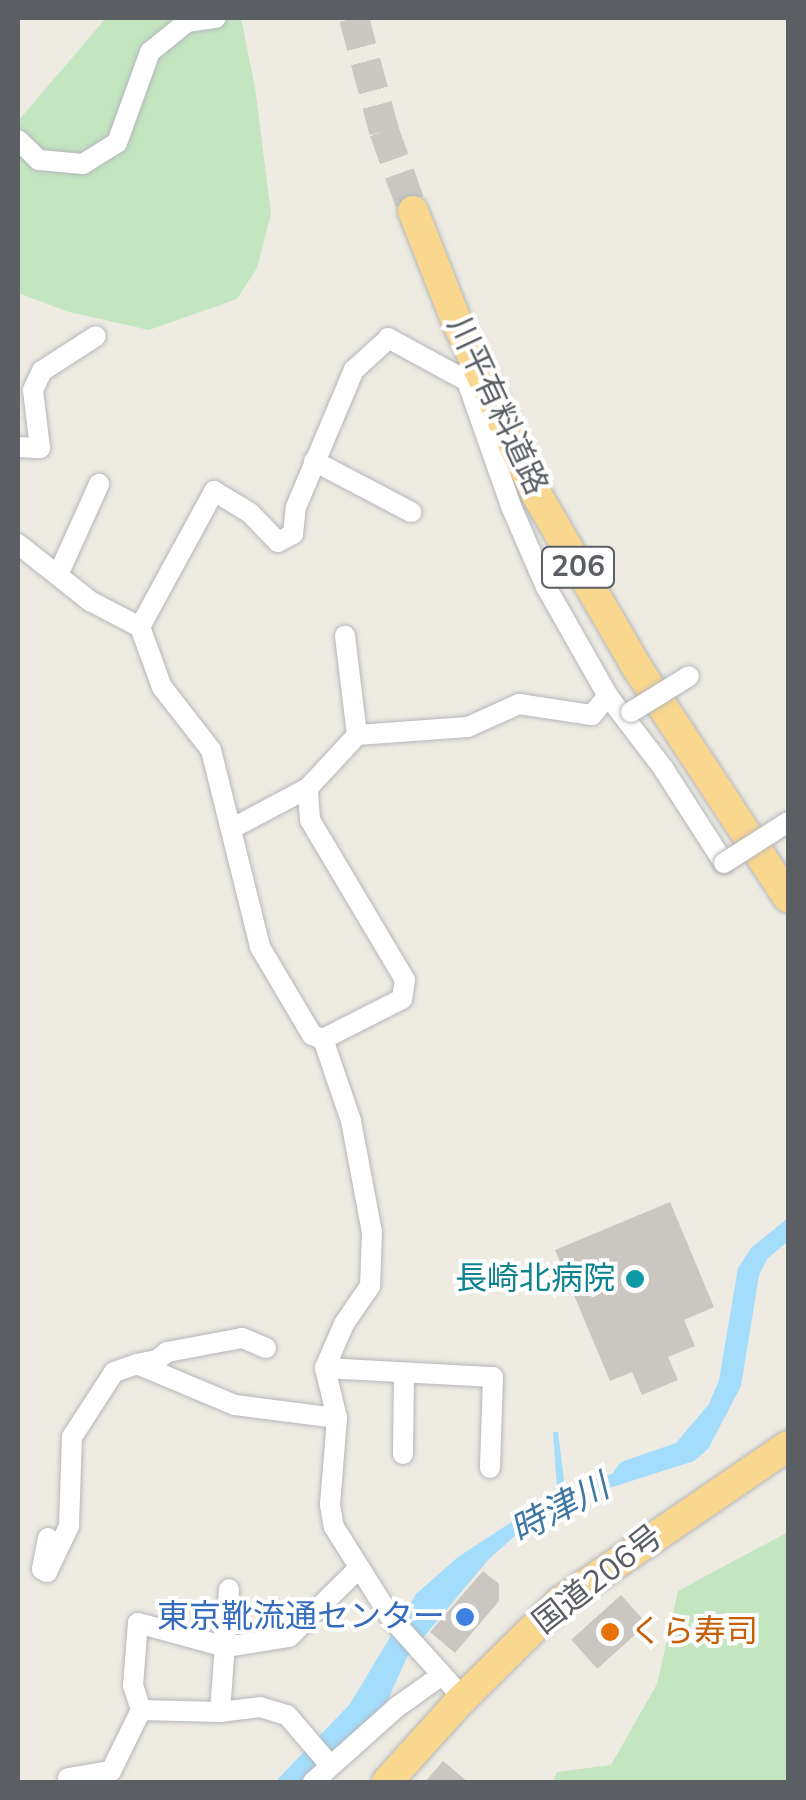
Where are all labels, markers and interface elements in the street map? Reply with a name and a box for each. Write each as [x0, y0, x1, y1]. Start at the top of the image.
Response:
street label: 川平有料道路 [439, 311, 555, 501]
road number: 206 [540, 542, 616, 592]
place label: 長崎北病院 [455, 1260, 615, 1298]
marker: 長崎北病院 [624, 1268, 646, 1290]
water label: 時津川 [504, 1466, 616, 1552]
street label: 国道206号 [526, 1518, 670, 1642]
place label: 東京靴流通センター [157, 1598, 445, 1636]
marker: 東京靴流通センター [454, 1606, 476, 1628]
place label: くら寿司 [630, 1613, 758, 1651]
marker: くら寿司 [599, 1621, 621, 1643]

